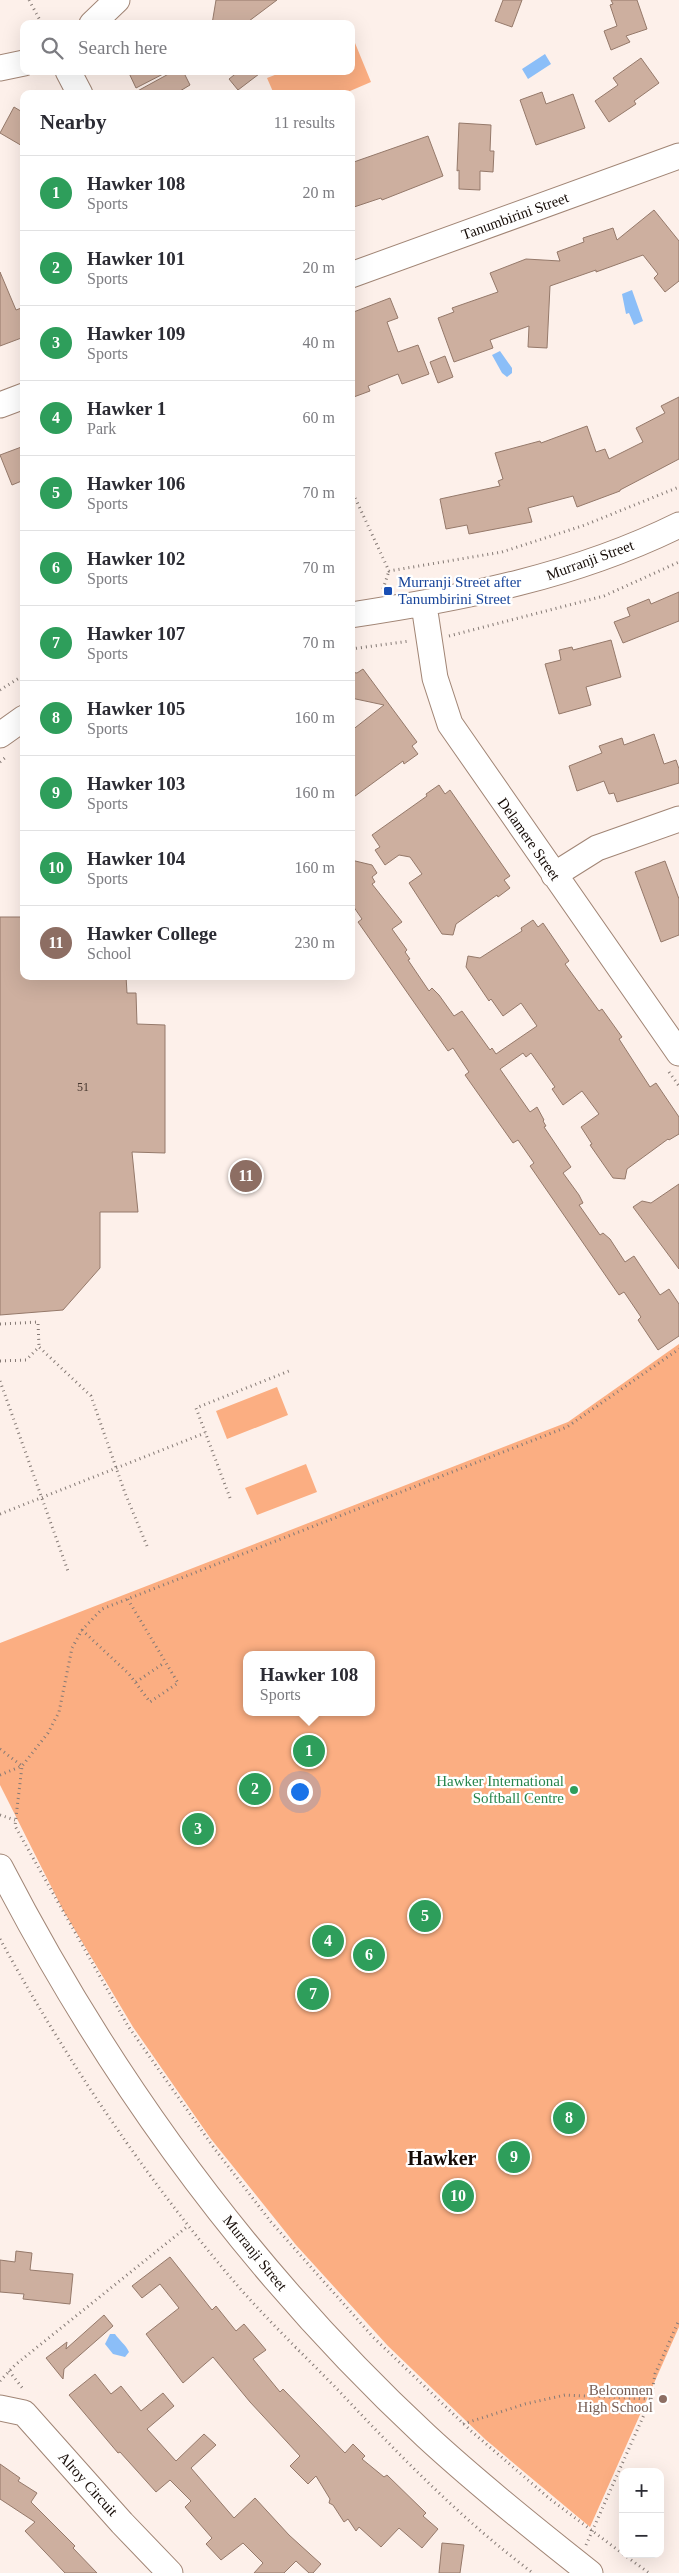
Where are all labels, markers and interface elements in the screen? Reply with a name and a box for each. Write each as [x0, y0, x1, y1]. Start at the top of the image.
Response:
search box [20, 20, 355, 75]
icon: search [38, 34, 66, 62]
text: Search here [78, 37, 167, 58]
text: Nearby [40, 110, 107, 134]
text: 11 results [274, 114, 335, 131]
text: Hawker 108 [87, 173, 185, 194]
text: 1 [52, 184, 60, 201]
text: 20 m [303, 184, 335, 201]
street label: Tanumbirini Street [459, 189, 571, 243]
text: Sports [87, 195, 128, 212]
text: Hawker 101 [87, 248, 185, 269]
text: 2 [52, 259, 60, 276]
text: 20 m [303, 259, 335, 276]
text: Sports [87, 270, 128, 287]
text: Hawker 109 [87, 323, 185, 344]
text: 3 [52, 334, 60, 351]
text: 40 m [303, 334, 335, 351]
text: Sports [87, 345, 128, 362]
text: Hawker 1 [87, 398, 166, 419]
text: 4 [52, 409, 60, 426]
text: 60 m [303, 409, 335, 426]
text: Park [87, 420, 116, 437]
text: Hawker 106 [87, 473, 185, 494]
text: 5 [52, 484, 60, 501]
text: 70 m [303, 484, 335, 501]
text: Sports [87, 495, 128, 512]
street label: Murranji Street [544, 536, 637, 583]
text: Hawker 102 [87, 548, 185, 569]
text: 6 [52, 559, 60, 576]
text: 70 m [303, 559, 335, 576]
text: Sports [87, 570, 128, 587]
place label: Murranji Street after Tanumbirini Street [398, 574, 521, 607]
marker: Murranji Street after Tanumbirini Street [382, 585, 394, 597]
text: Hawker 107 [87, 623, 185, 644]
text: 7 [52, 634, 60, 651]
text: 70 m [303, 634, 335, 651]
text: Sports [87, 645, 128, 662]
text: Hawker 105 [87, 698, 185, 719]
text: 8 [52, 709, 60, 726]
text: 160 m [295, 709, 335, 726]
text: Sports [87, 720, 128, 737]
text: Hawker 103 [87, 773, 185, 794]
text: 9 [52, 784, 60, 801]
text: 160 m [295, 784, 335, 801]
text: Sports [87, 795, 128, 812]
street label: Delamere Street [495, 795, 564, 884]
text: Hawker 104 [87, 848, 185, 869]
text: 10 [48, 859, 64, 876]
text: 160 m [295, 859, 335, 876]
text: Sports [87, 870, 128, 887]
text: Hawker College [87, 923, 217, 944]
text: 11 [48, 934, 64, 951]
text: 230 m [295, 934, 335, 951]
text: School [87, 945, 131, 962]
house number: 51 [77, 1080, 89, 1094]
pin: 11 [230, 1157, 262, 1195]
popup [243, 1651, 375, 1716]
text: Hawker 108 [260, 1664, 358, 1685]
text: Sports [260, 1686, 301, 1703]
pin: 1 [293, 1732, 325, 1770]
pin: 2 [239, 1770, 271, 1808]
place label: Hawker International Softball Centre [436, 1773, 564, 1806]
your location [287, 1779, 313, 1805]
marker: Hawker International Softball Centre [568, 1784, 580, 1796]
pin: 3 [182, 1810, 214, 1848]
pin: 5 [409, 1897, 441, 1935]
pin: 4 [312, 1922, 344, 1960]
pin: 6 [353, 1936, 385, 1974]
pin: 7 [297, 1975, 329, 2013]
pin: 8 [553, 2099, 585, 2137]
pin: 9 [498, 2138, 530, 2176]
district label: Hawker [408, 2147, 477, 2169]
pin: 10 [442, 2177, 474, 2215]
street label: Murranji Street [220, 2212, 291, 2294]
place label: Belconnen High School [578, 2382, 653, 2415]
marker: Belconnen High School [657, 2393, 669, 2405]
street label: Alroy Circuit [55, 2449, 121, 2520]
map controls [619, 2468, 664, 2558]
button: + [619, 2468, 664, 2513]
button: − [619, 2513, 664, 2558]

